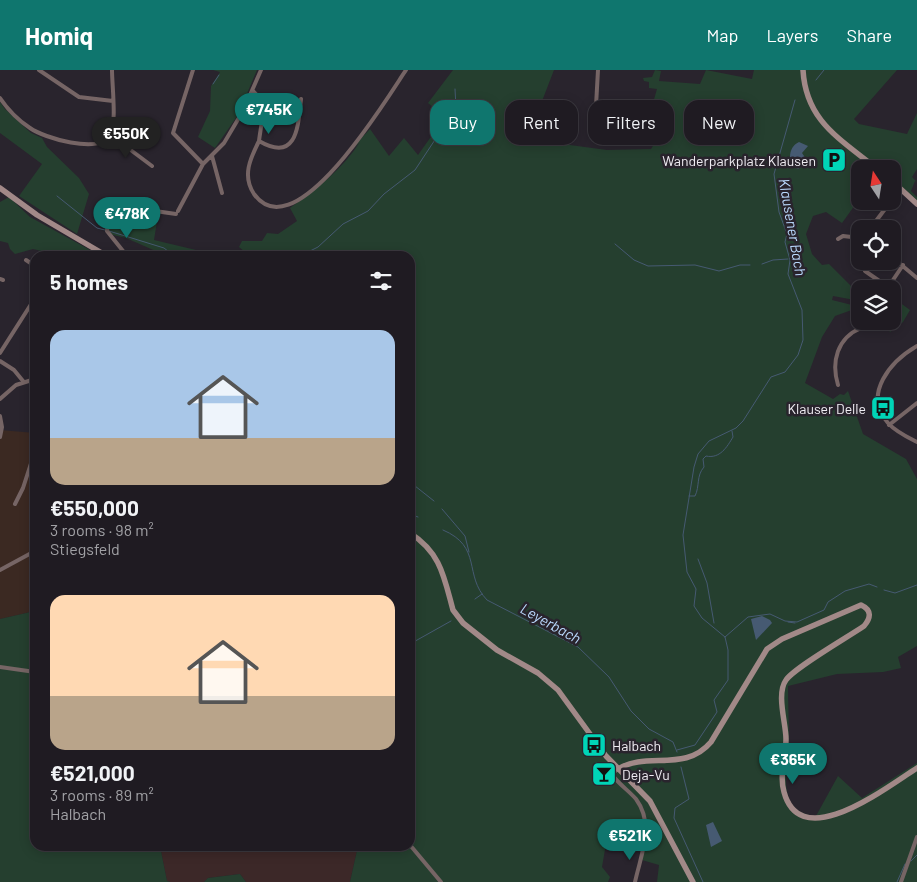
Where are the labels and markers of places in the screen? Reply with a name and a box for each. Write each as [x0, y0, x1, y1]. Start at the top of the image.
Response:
pin: €745K [234, 92, 304, 135]
pin: €550K [91, 116, 161, 159]
parking icon: Wanderparkplatz Klausen [821, 147, 847, 173]
place label: Wanderparkplatz Klausen [662, 152, 816, 169]
pin: €478K [92, 196, 162, 239]
bus stop icon: Klauser Delle [870, 395, 896, 421]
place label: Klauser Delle [787, 400, 866, 417]
bus stop icon: Halbach [581, 732, 607, 758]
place label: Halbach [612, 737, 661, 754]
pin: €365K [758, 742, 828, 785]
bar icon: Deja-Vu [591, 761, 617, 787]
place label: Deja-Vu [622, 766, 670, 783]
pin: €521K [595, 818, 665, 861]

